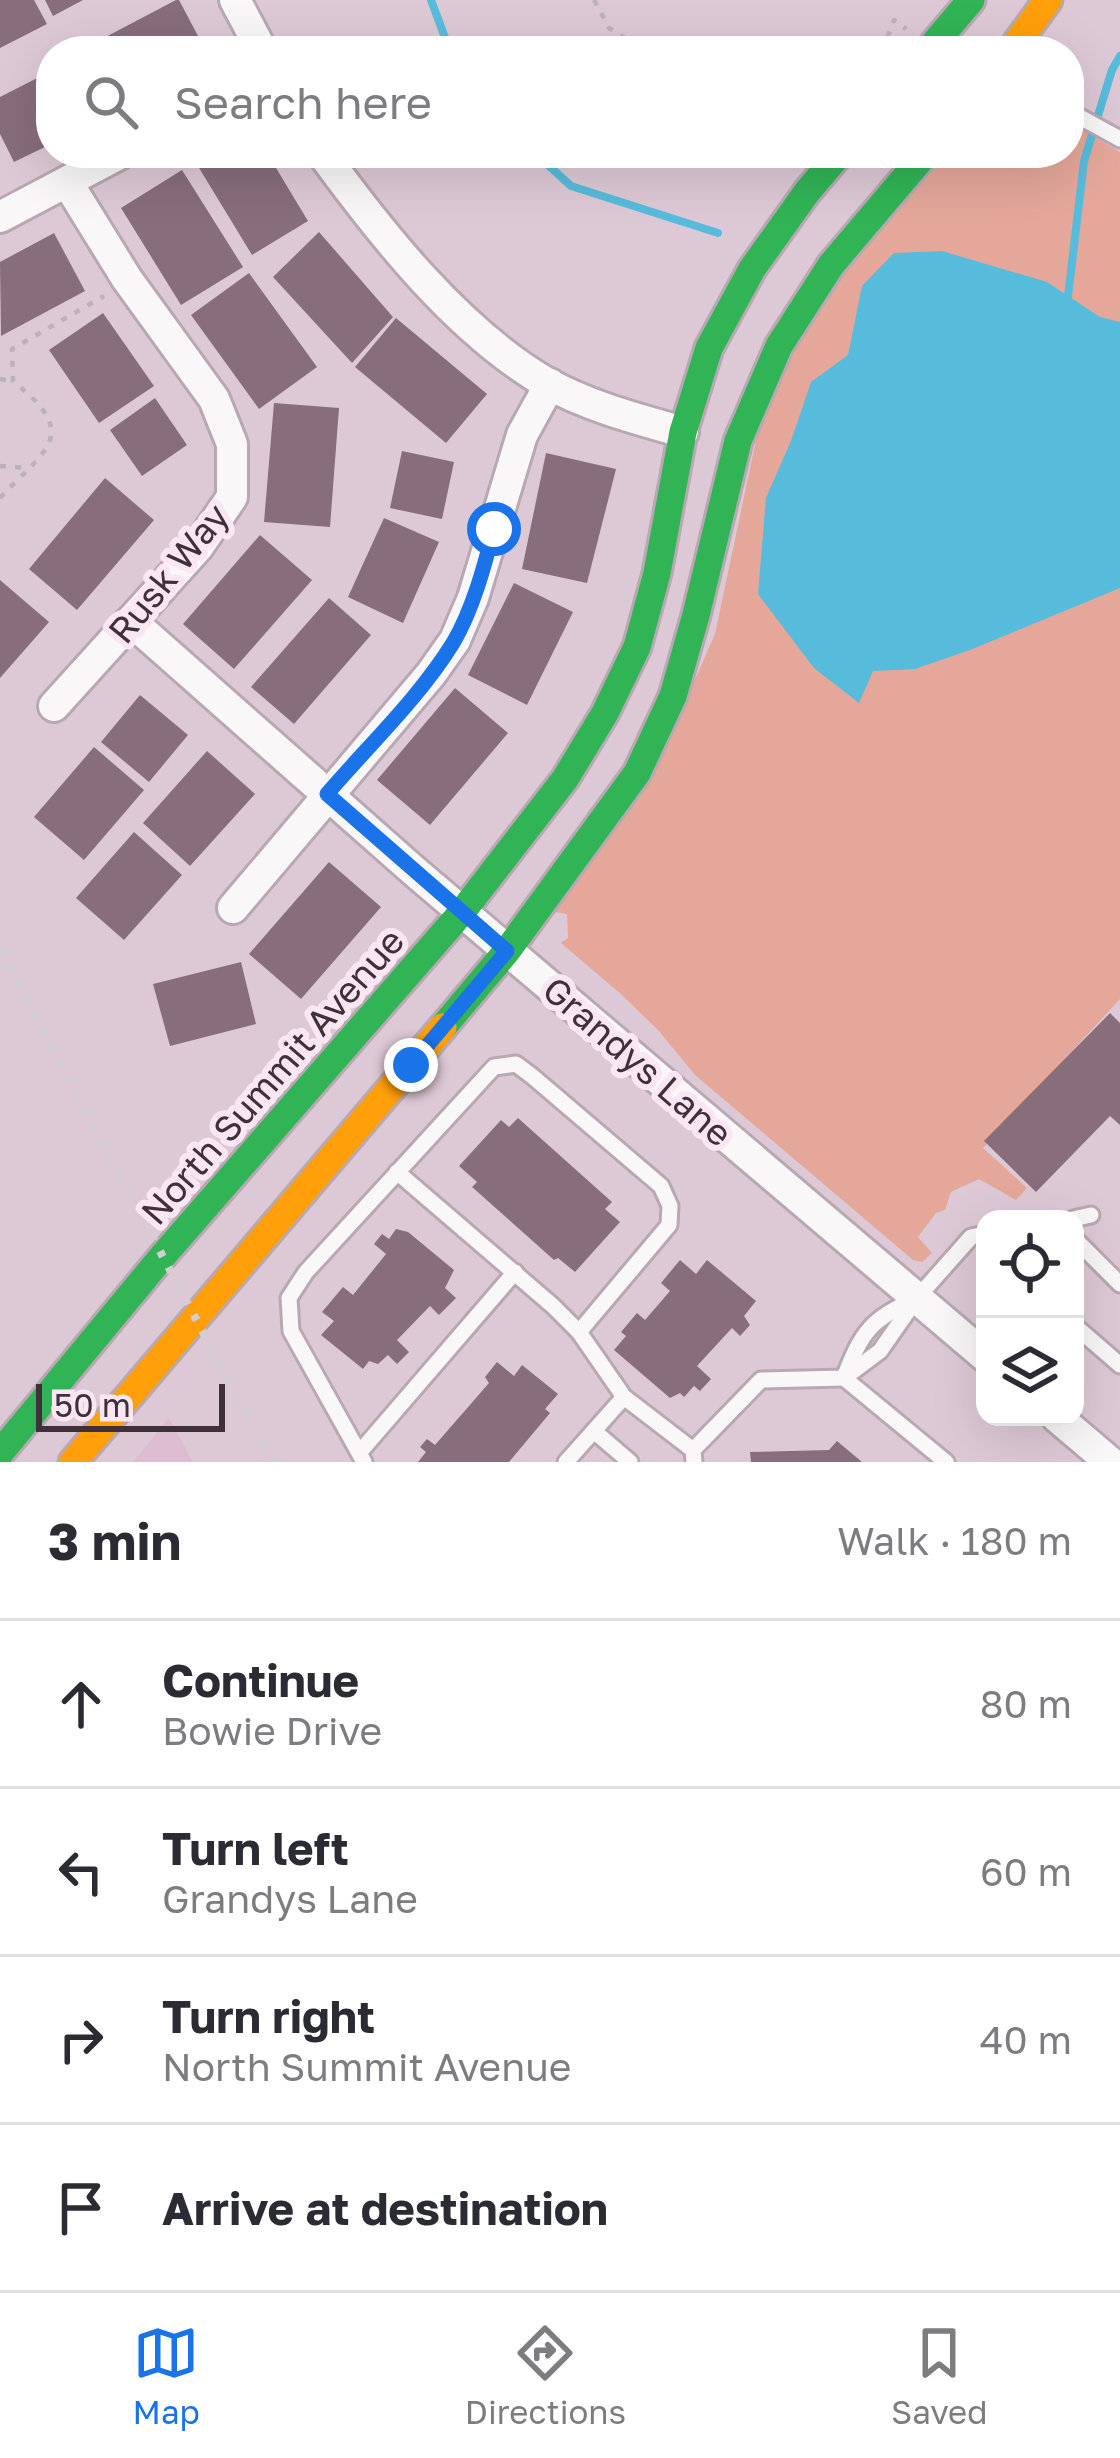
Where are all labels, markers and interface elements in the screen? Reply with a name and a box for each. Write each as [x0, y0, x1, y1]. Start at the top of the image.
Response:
search box [36, 36, 1084, 168]
icon: search [78, 69, 144, 135]
text: Search here [174, 75, 432, 129]
street label: Rusk Way [99, 495, 237, 651]
route start [467, 502, 521, 556]
street label: North Summit Avenue [132, 919, 412, 1233]
street label: Grandys Lane [535, 967, 741, 1155]
route end [384, 1038, 438, 1092]
map controls [976, 1210, 1084, 1426]
button: locate [976, 1210, 1084, 1318]
button: layers [976, 1318, 1084, 1426]
scale bar [36, 1378, 225, 1431]
text: 50 m [54, 1385, 131, 1424]
text: 3 min [48, 1510, 181, 1571]
text: Walk · 180 m [837, 1517, 1072, 1564]
text: Continue [162, 1653, 359, 1707]
icon: ahead [48, 1671, 114, 1737]
text: 80 m [980, 1680, 1072, 1727]
text: Bowie Drive [162, 1707, 382, 1754]
text: Turn left [162, 1821, 349, 1875]
icon: left [48, 1839, 114, 1905]
text: 60 m [980, 1848, 1072, 1895]
text: Grandys Lane [162, 1875, 418, 1922]
text: Turn right [162, 1989, 375, 2043]
icon: right [48, 2007, 114, 2073]
text: 40 m [980, 2016, 1072, 2063]
text: North Summit Avenue [162, 2043, 571, 2090]
icon: arrive [48, 2175, 114, 2241]
text: Arrive at destination [162, 2181, 608, 2235]
tab: Map [133, 2320, 200, 2431]
tab: Directions [465, 2320, 626, 2431]
tab: Saved [891, 2320, 987, 2431]

